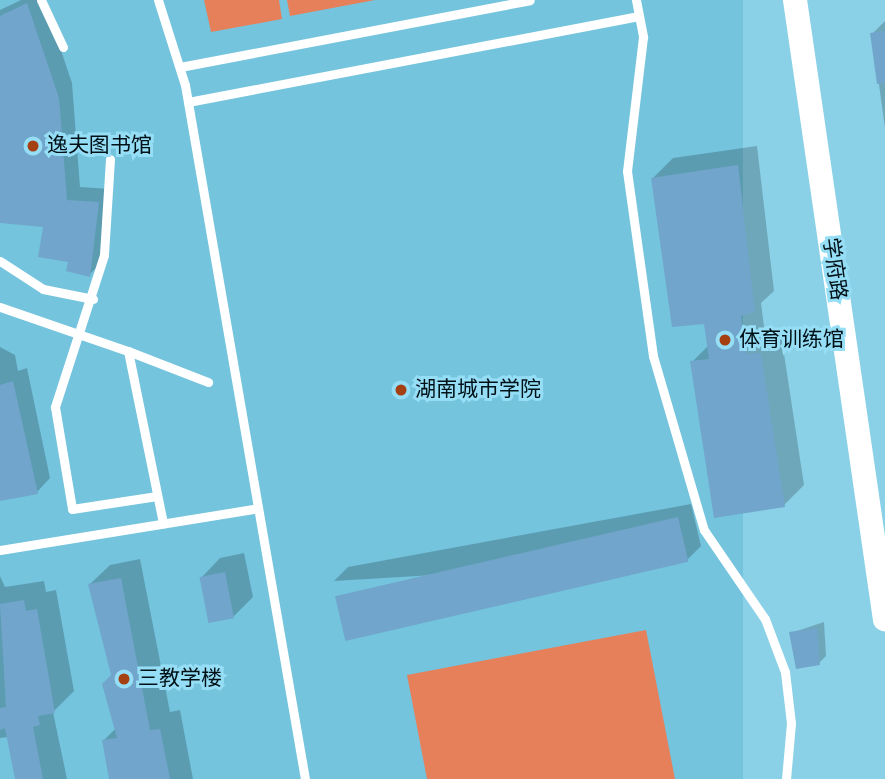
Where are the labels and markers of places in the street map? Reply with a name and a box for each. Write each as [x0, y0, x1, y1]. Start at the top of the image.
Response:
place label: 逸夫图书馆 [47, 133, 152, 159]
marker: 逸夫图书馆 [25, 138, 41, 154]
place label: 体育训练馆 [739, 327, 844, 353]
marker: 体育训练馆 [717, 332, 733, 348]
place label: 湖南城市学院 [415, 377, 541, 403]
marker: 湖南城市学院 [393, 382, 409, 398]
place label: 三教学楼 [138, 666, 222, 692]
marker: 三教学楼 [116, 671, 132, 687]

